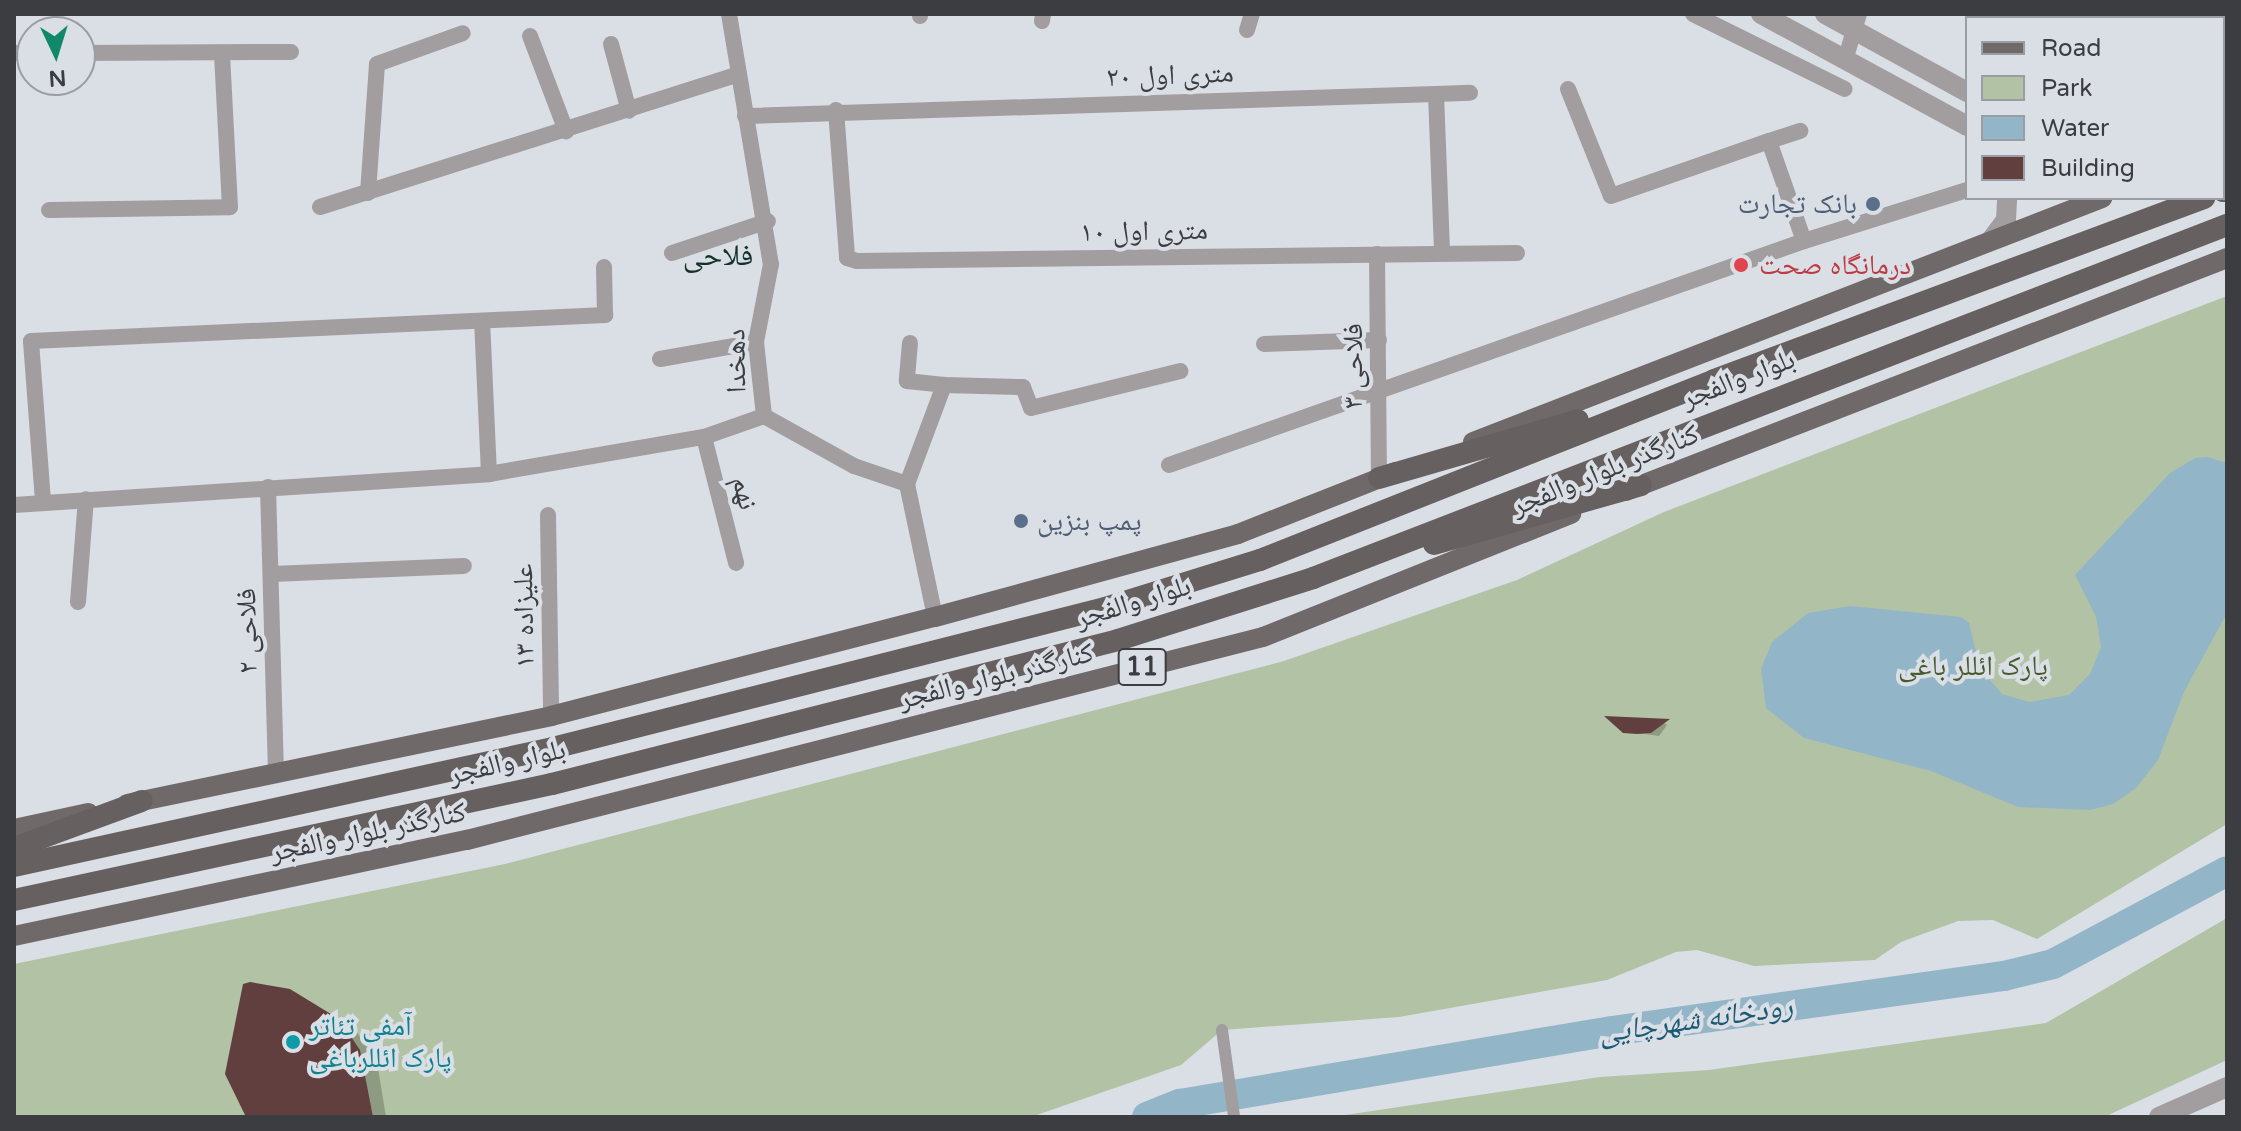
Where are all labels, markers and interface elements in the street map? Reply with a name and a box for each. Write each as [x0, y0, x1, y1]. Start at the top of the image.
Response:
north arrow [16, 16, 96, 96]
legend [1965, 16, 2225, 200]
text: Road [2041, 34, 2101, 63]
street label: ۲۰ متری اول [1106, 56, 1234, 94]
text: N [48, 64, 67, 92]
text: Park [2041, 74, 2092, 103]
text: Water [2041, 114, 2109, 143]
text: Building [2041, 154, 2135, 183]
place label: بانک تجارت [1738, 187, 1857, 221]
marker: بانک تجارت [1864, 195, 1882, 213]
street label: ۱۰ متری اول [1080, 213, 1208, 249]
district label: فلاحی [683, 238, 753, 274]
place label: درمانگاه صحت [1759, 248, 1911, 282]
marker: درمانگاه صحت [1730, 254, 1752, 276]
street label: فلاحی ۳ [1336, 323, 1370, 409]
street label: دهخدا [719, 329, 753, 393]
street label: بلوار والفجر [1676, 342, 1800, 416]
street label: کنارگذر بلوار والفجر [1506, 417, 1704, 523]
street label: نهم [725, 473, 765, 513]
place label: پمپ بنزین [1037, 504, 1141, 538]
marker: پمپ بنزین [1012, 512, 1030, 530]
street label: ۱۳ علیزاده [506, 563, 542, 669]
street label: بلوار والفجر [1071, 569, 1195, 635]
street label: فلاحی ۲ [229, 588, 265, 674]
street label: کنارگذر بلوار والفجر [895, 636, 1097, 716]
road number: 11 [1116, 645, 1168, 689]
park label: پارک ائللر باغی [1898, 649, 2048, 683]
street label: بلوار والفجر [445, 732, 569, 792]
street label: کنارگذر بلوار والفجر [267, 795, 469, 869]
water label: رودخانه شهرچایی [1597, 989, 1795, 1051]
place label: آمفی تئاتر پارک ائللرباغی [309, 1009, 452, 1075]
marker: آمفی تئاتر پارک ائللرباغی [284, 1033, 302, 1051]

